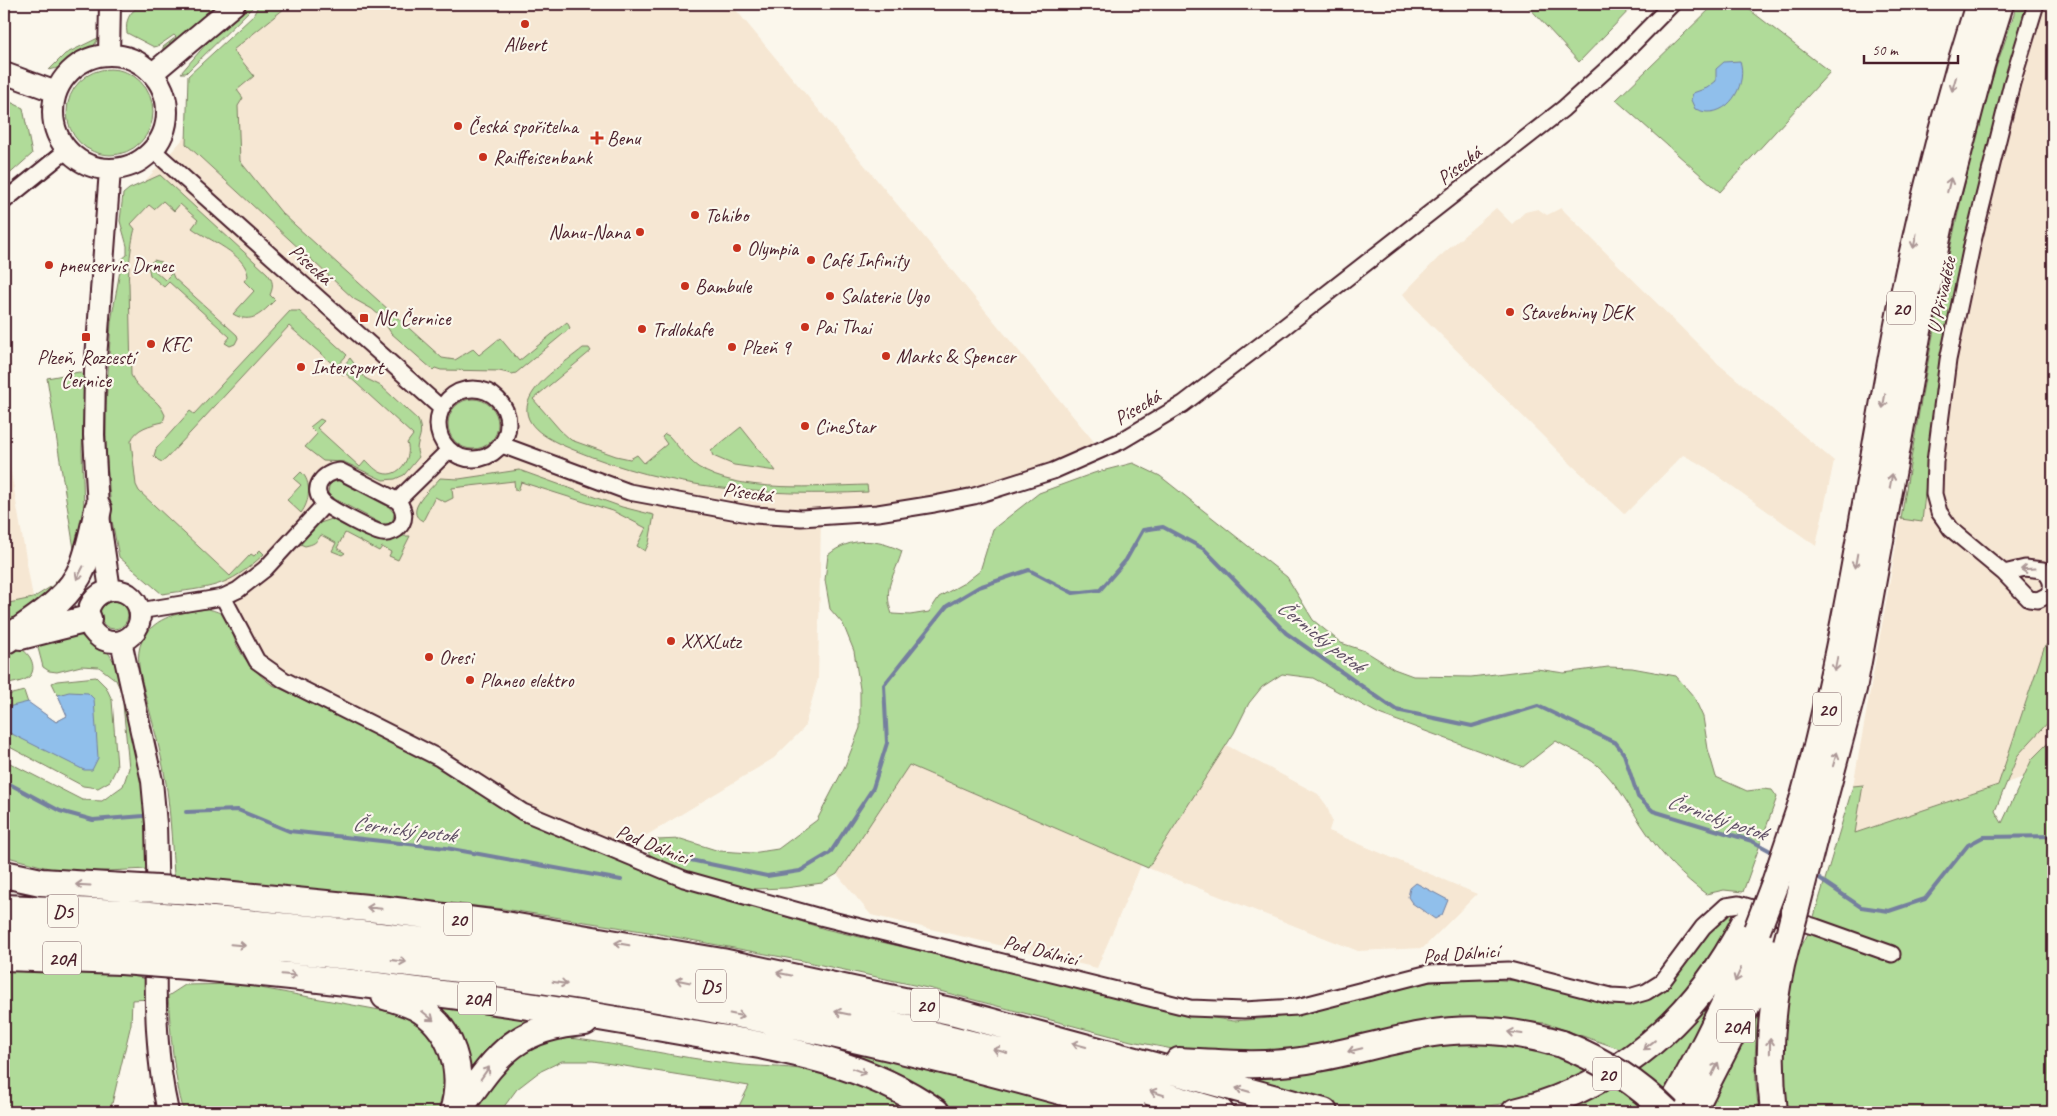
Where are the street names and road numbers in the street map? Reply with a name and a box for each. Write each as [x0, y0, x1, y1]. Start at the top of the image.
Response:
street label: Písecká [1432, 139, 1488, 190]
street label: Písecká [284, 239, 339, 292]
street label: U Přivaděče [1921, 253, 1962, 336]
road number: 20 [1887, 292, 1915, 324]
street label: Písecká [1110, 383, 1167, 431]
street label: Písecká [722, 477, 776, 509]
road number: 20 [1813, 692, 1841, 726]
street label: Pod Dálnicí [613, 819, 697, 872]
road number: D5 [48, 894, 78, 928]
road number: 20 [444, 902, 472, 936]
street label: Pod Dálnicí [1001, 929, 1085, 973]
street label: Pod Dálnicí [1422, 938, 1504, 969]
road number: 20A [43, 941, 81, 974]
road number: D5 [696, 969, 726, 1002]
road number: 20A [458, 981, 496, 1014]
road number: 20 [911, 988, 939, 1022]
road number: 20A [1717, 1009, 1755, 1042]
road number: 20 [1593, 1058, 1621, 1090]

